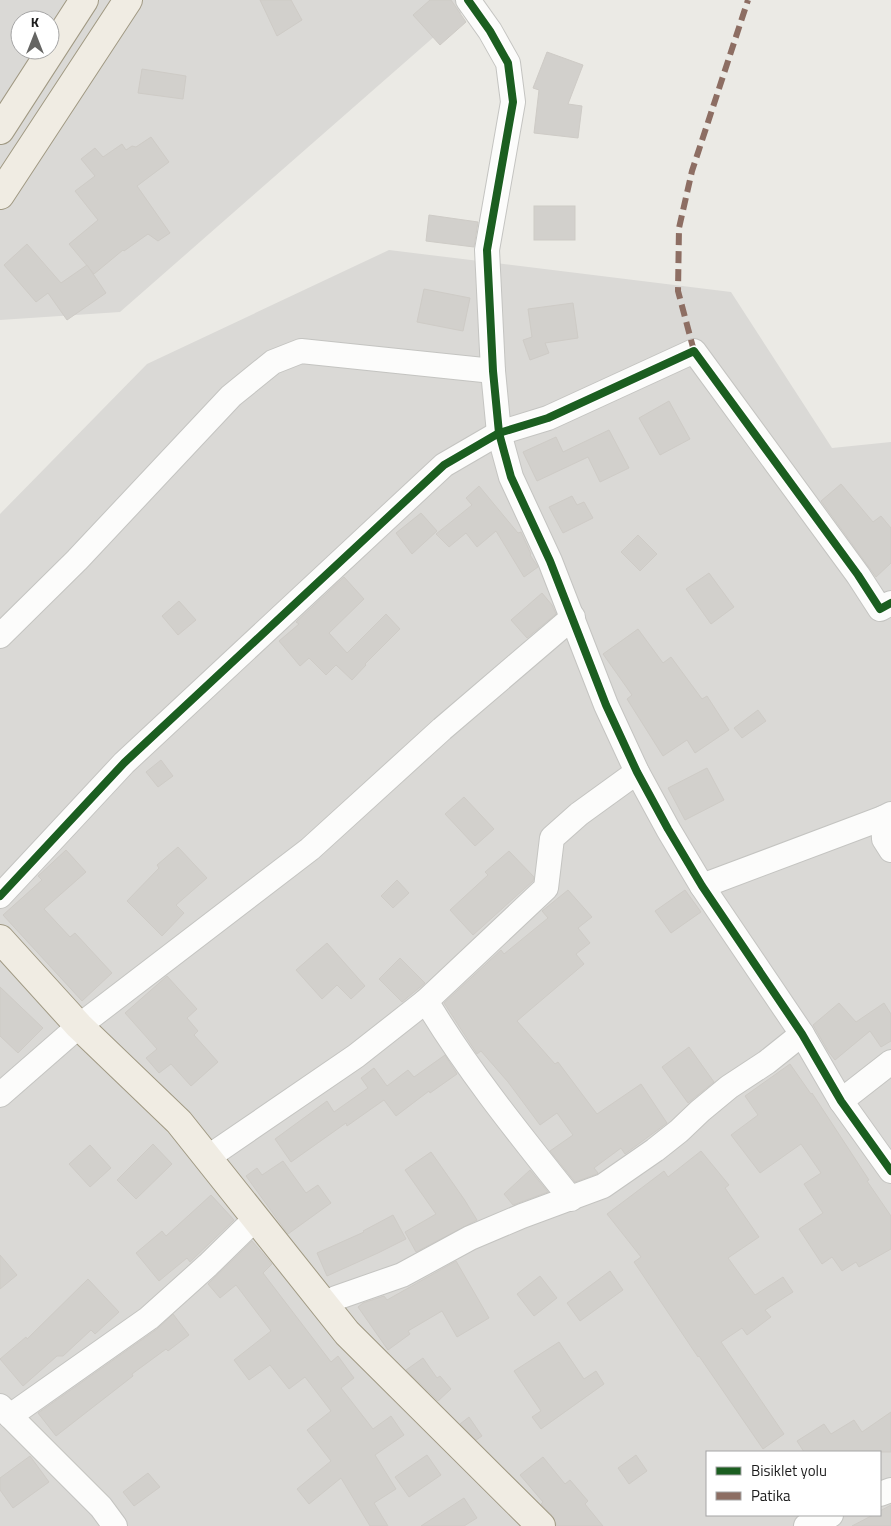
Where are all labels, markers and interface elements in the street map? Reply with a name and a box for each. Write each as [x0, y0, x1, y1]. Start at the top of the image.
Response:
north arrow [10, 10, 60, 60]
text: K [31, 11, 40, 32]
legend [706, 1451, 881, 1516]
text: Bisiklet yolu [751, 1459, 827, 1482]
text: Patika [751, 1484, 791, 1507]

